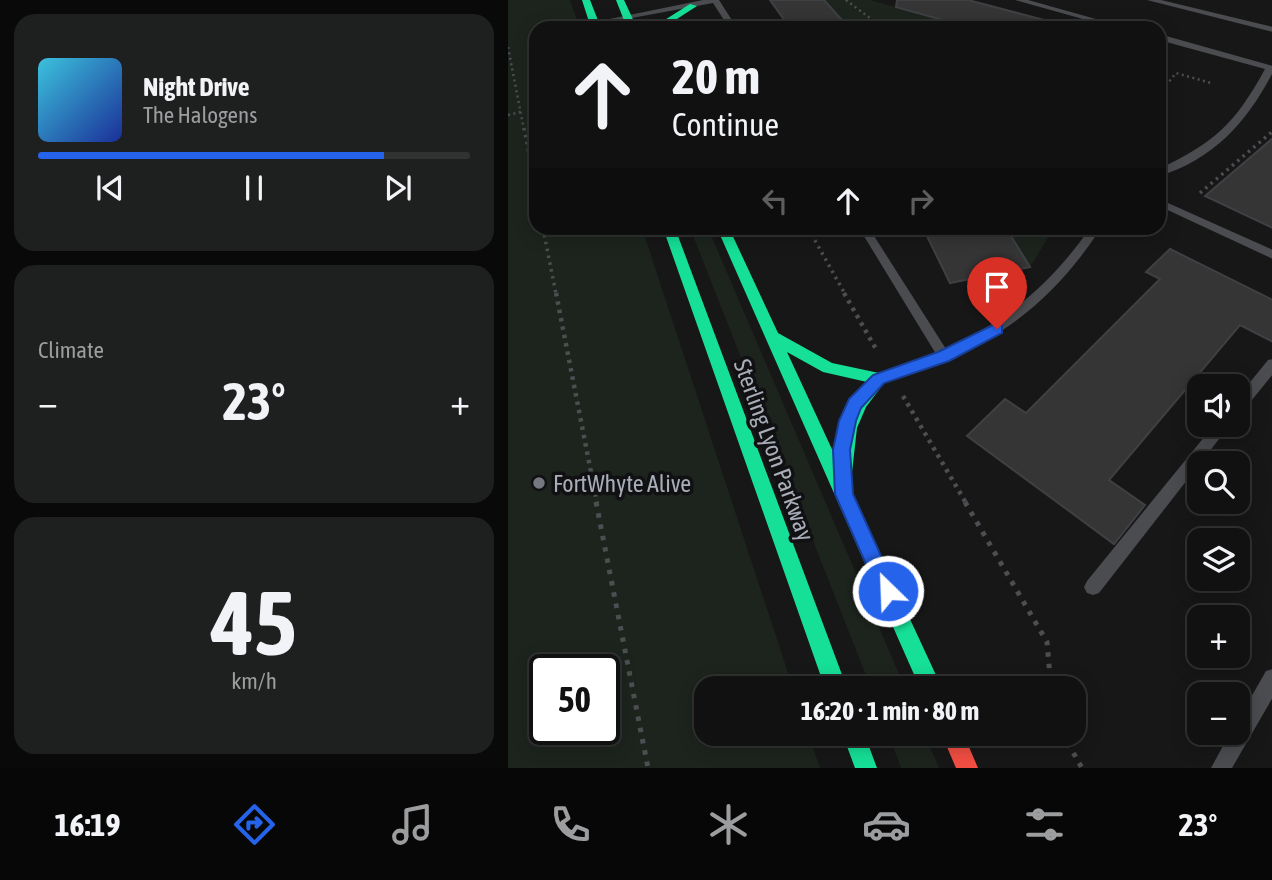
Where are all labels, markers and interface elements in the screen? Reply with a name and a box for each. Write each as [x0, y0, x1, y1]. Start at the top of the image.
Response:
text: 20 m [672, 48, 760, 104]
icon: ahead [557, 49, 648, 140]
text: Night Drive [143, 72, 250, 102]
text: The Halogens [143, 102, 257, 128]
text: Continue [672, 106, 779, 143]
icon: previous [91, 169, 129, 207]
icon: pause [235, 169, 273, 207]
icon: next [379, 169, 417, 207]
icon: left [756, 182, 794, 220]
icon: ahead [829, 182, 867, 220]
icon: right [902, 182, 940, 220]
pin [967, 257, 1027, 329]
icon: arrive [978, 268, 1016, 306]
text: Climate [38, 337, 104, 363]
street label: Sterling Lyon Parkway [729, 355, 819, 545]
text: 23° [222, 371, 286, 431]
map controls [1187, 374, 1250, 745]
button: sound [1187, 374, 1250, 437]
text: − [38, 380, 58, 423]
text: + [450, 380, 470, 423]
button: search [1187, 451, 1250, 514]
place label: FortWhyte Alive [553, 470, 691, 497]
marker: FortWhyte Alive [531, 475, 547, 491]
button: layers [1187, 528, 1250, 591]
position arrow [851, 554, 925, 628]
text: 45 [211, 570, 297, 674]
button: + [1187, 605, 1250, 668]
speed limit sign: 50 [529, 654, 620, 745]
text: km/h [231, 668, 277, 694]
button: − [1187, 682, 1250, 745]
text: 16:20 · 1 min · 80 m [801, 696, 979, 726]
icon: directions [230, 800, 279, 849]
icon: music [388, 800, 437, 849]
icon: phone [546, 800, 595, 849]
icon: climate [704, 800, 753, 849]
icon: car [862, 800, 911, 849]
icon: filters [1020, 800, 1069, 849]
text: 16:19 [55, 806, 120, 843]
text: 23° [1178, 806, 1217, 843]

